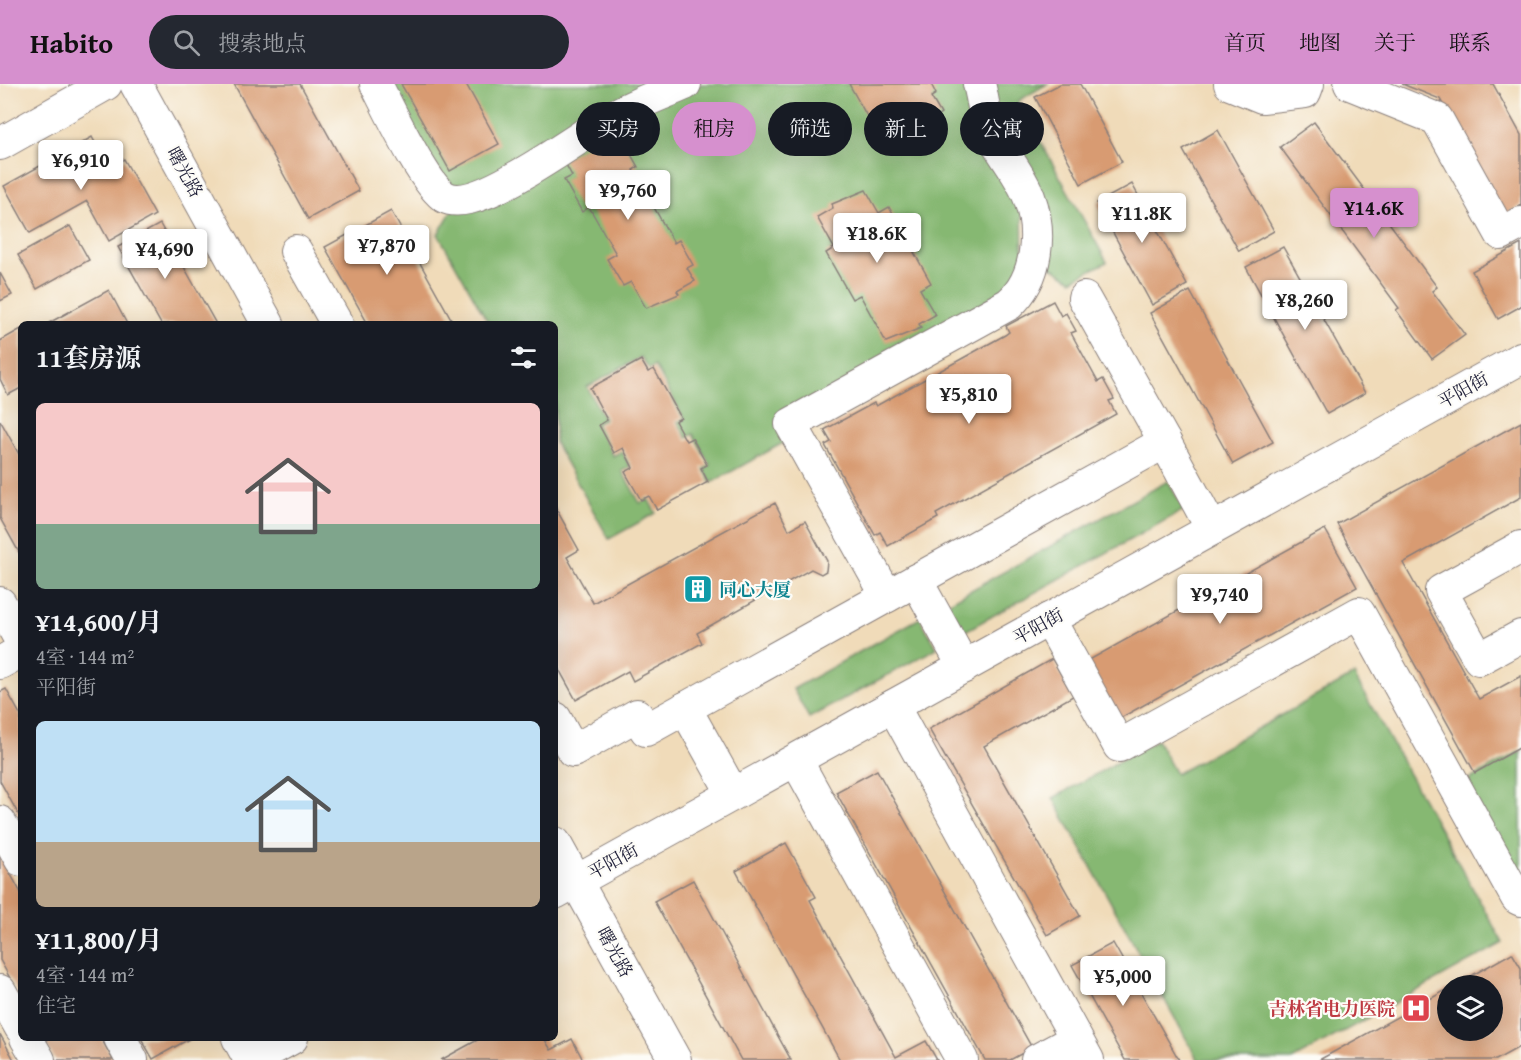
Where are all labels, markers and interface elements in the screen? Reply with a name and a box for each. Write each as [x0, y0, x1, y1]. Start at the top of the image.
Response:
search box [149, 15, 569, 69]
text: Habito [30, 22, 113, 63]
icon: search [170, 26, 203, 59]
text: 搜索地点 [218, 27, 306, 59]
text: 首页 [1224, 27, 1266, 58]
text: 地图 [1299, 27, 1341, 58]
text: 关于 [1374, 27, 1416, 58]
text: 联系 [1449, 27, 1491, 58]
chip: 买房 [576, 102, 660, 156]
chip: 租房 [672, 102, 756, 156]
chip: 筛选 [768, 102, 852, 156]
chip: 新上 [864, 102, 948, 156]
chip: 公寓 [960, 102, 1044, 156]
pin: ¥6,910 [32, 140, 130, 191]
street label: 曙光路 [160, 142, 210, 202]
text: ¥6,910 [52, 145, 110, 174]
pin: ¥9,760 [579, 170, 677, 221]
text: ¥9,760 [599, 175, 657, 204]
pin: ¥14.6K [1325, 188, 1423, 239]
pin: ¥11.8K [1093, 193, 1191, 244]
text: ¥14.6K [1344, 193, 1404, 222]
text: ¥11.8K [1112, 198, 1172, 227]
pin: ¥18.6K [828, 213, 926, 264]
text: ¥18.6K [847, 218, 907, 247]
pin: ¥7,870 [338, 225, 436, 276]
pin: ¥4,690 [116, 229, 214, 280]
text: ¥7,870 [358, 230, 416, 259]
text: ¥4,690 [136, 234, 194, 263]
pin: ¥8,260 [1256, 280, 1354, 331]
text: ¥8,260 [1276, 285, 1334, 314]
text: 11套房源 [36, 338, 141, 377]
icon: filters [507, 341, 540, 374]
street label: 平阳街 [1433, 365, 1493, 415]
pin: ¥5,810 [920, 374, 1018, 425]
text: ¥5,810 [940, 379, 998, 408]
icon: home [234, 442, 342, 550]
building icon: 同心大厦 [682, 573, 714, 605]
pin: ¥9,740 [1171, 574, 1269, 625]
place label: 同心大厦 [719, 576, 791, 603]
text: ¥9,740 [1191, 579, 1249, 608]
street label: 平阳街 [1008, 601, 1068, 651]
text: ¥14,600/月 [36, 602, 163, 641]
text: 4室 · 144 m² [36, 642, 134, 671]
text: 平阳街 [36, 672, 96, 701]
icon: home [234, 760, 342, 868]
street label: 平阳街 [583, 836, 643, 886]
text: ¥11,800/月 [36, 920, 163, 959]
street label: 曙光路 [590, 922, 640, 982]
pin: ¥5,000 [1074, 956, 1172, 1007]
text: 4室 · 144 m² [36, 960, 134, 989]
text: ¥5,000 [1094, 961, 1152, 990]
map controls [1437, 975, 1503, 1041]
button: layers [1437, 975, 1503, 1041]
text: 住宅 [36, 990, 76, 1019]
hospital icon: 吉林省电力医院 [1400, 992, 1432, 1024]
place label: 吉林省电力医院 [1269, 995, 1395, 1022]

